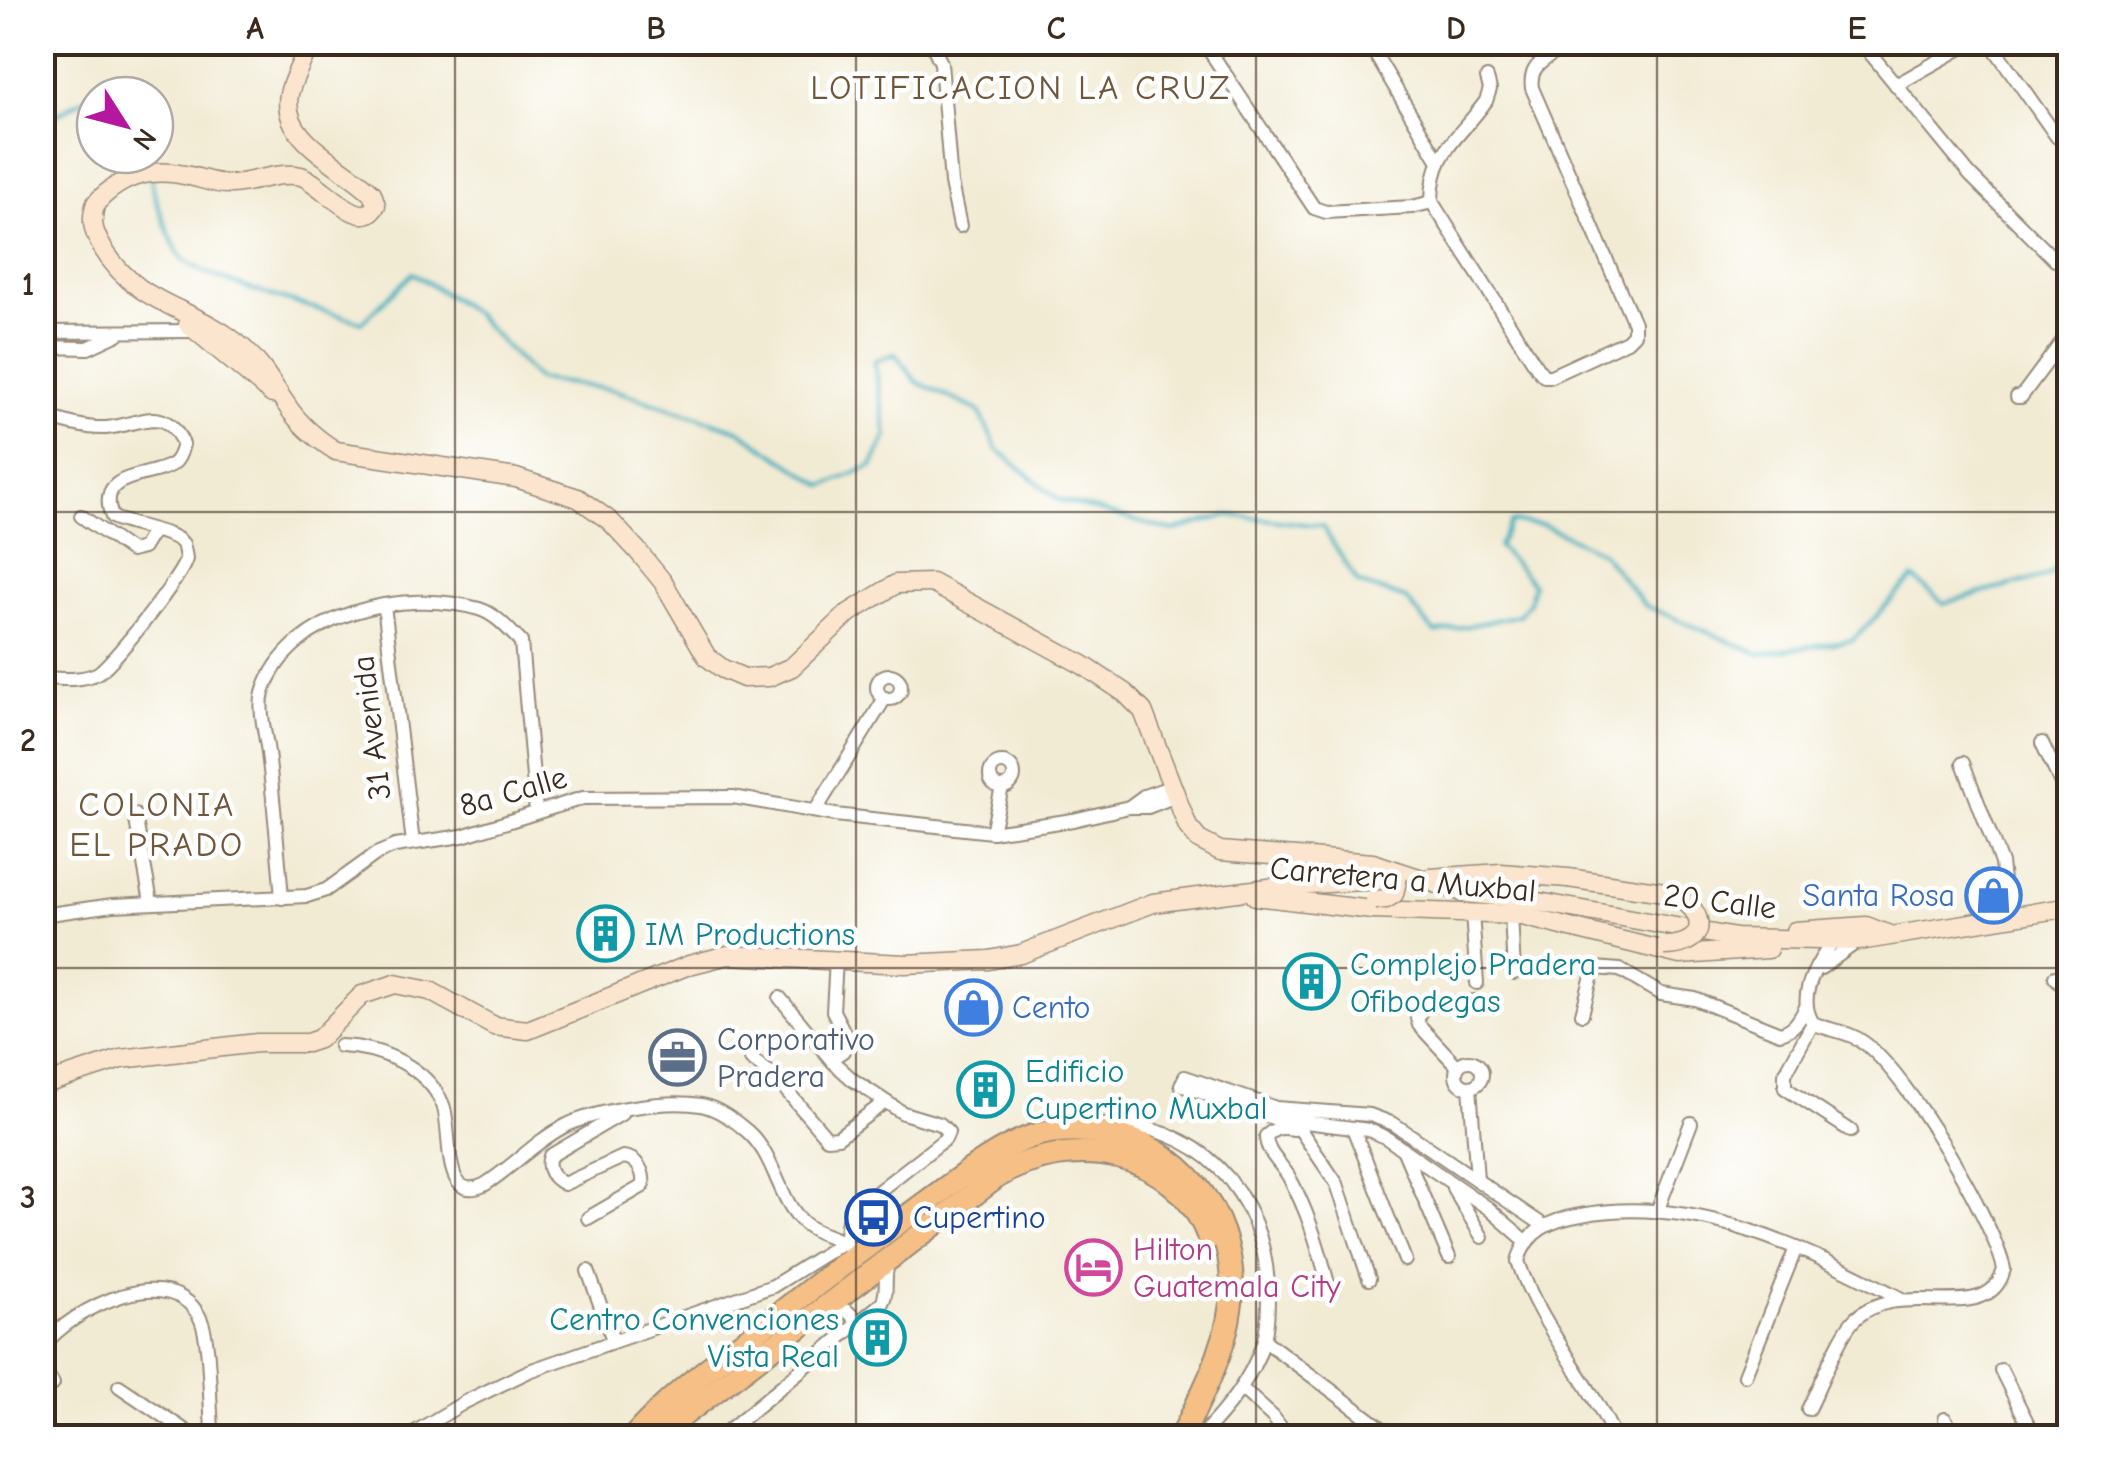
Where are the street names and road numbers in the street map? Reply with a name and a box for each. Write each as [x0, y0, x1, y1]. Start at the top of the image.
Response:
street label: 31 Avenida [344, 654, 399, 802]
street label: 8a Calle [455, 759, 571, 824]
street label: Carretera a Muxbal [1268, 849, 1537, 910]
street label: 20 Calle [1662, 876, 1778, 927]

